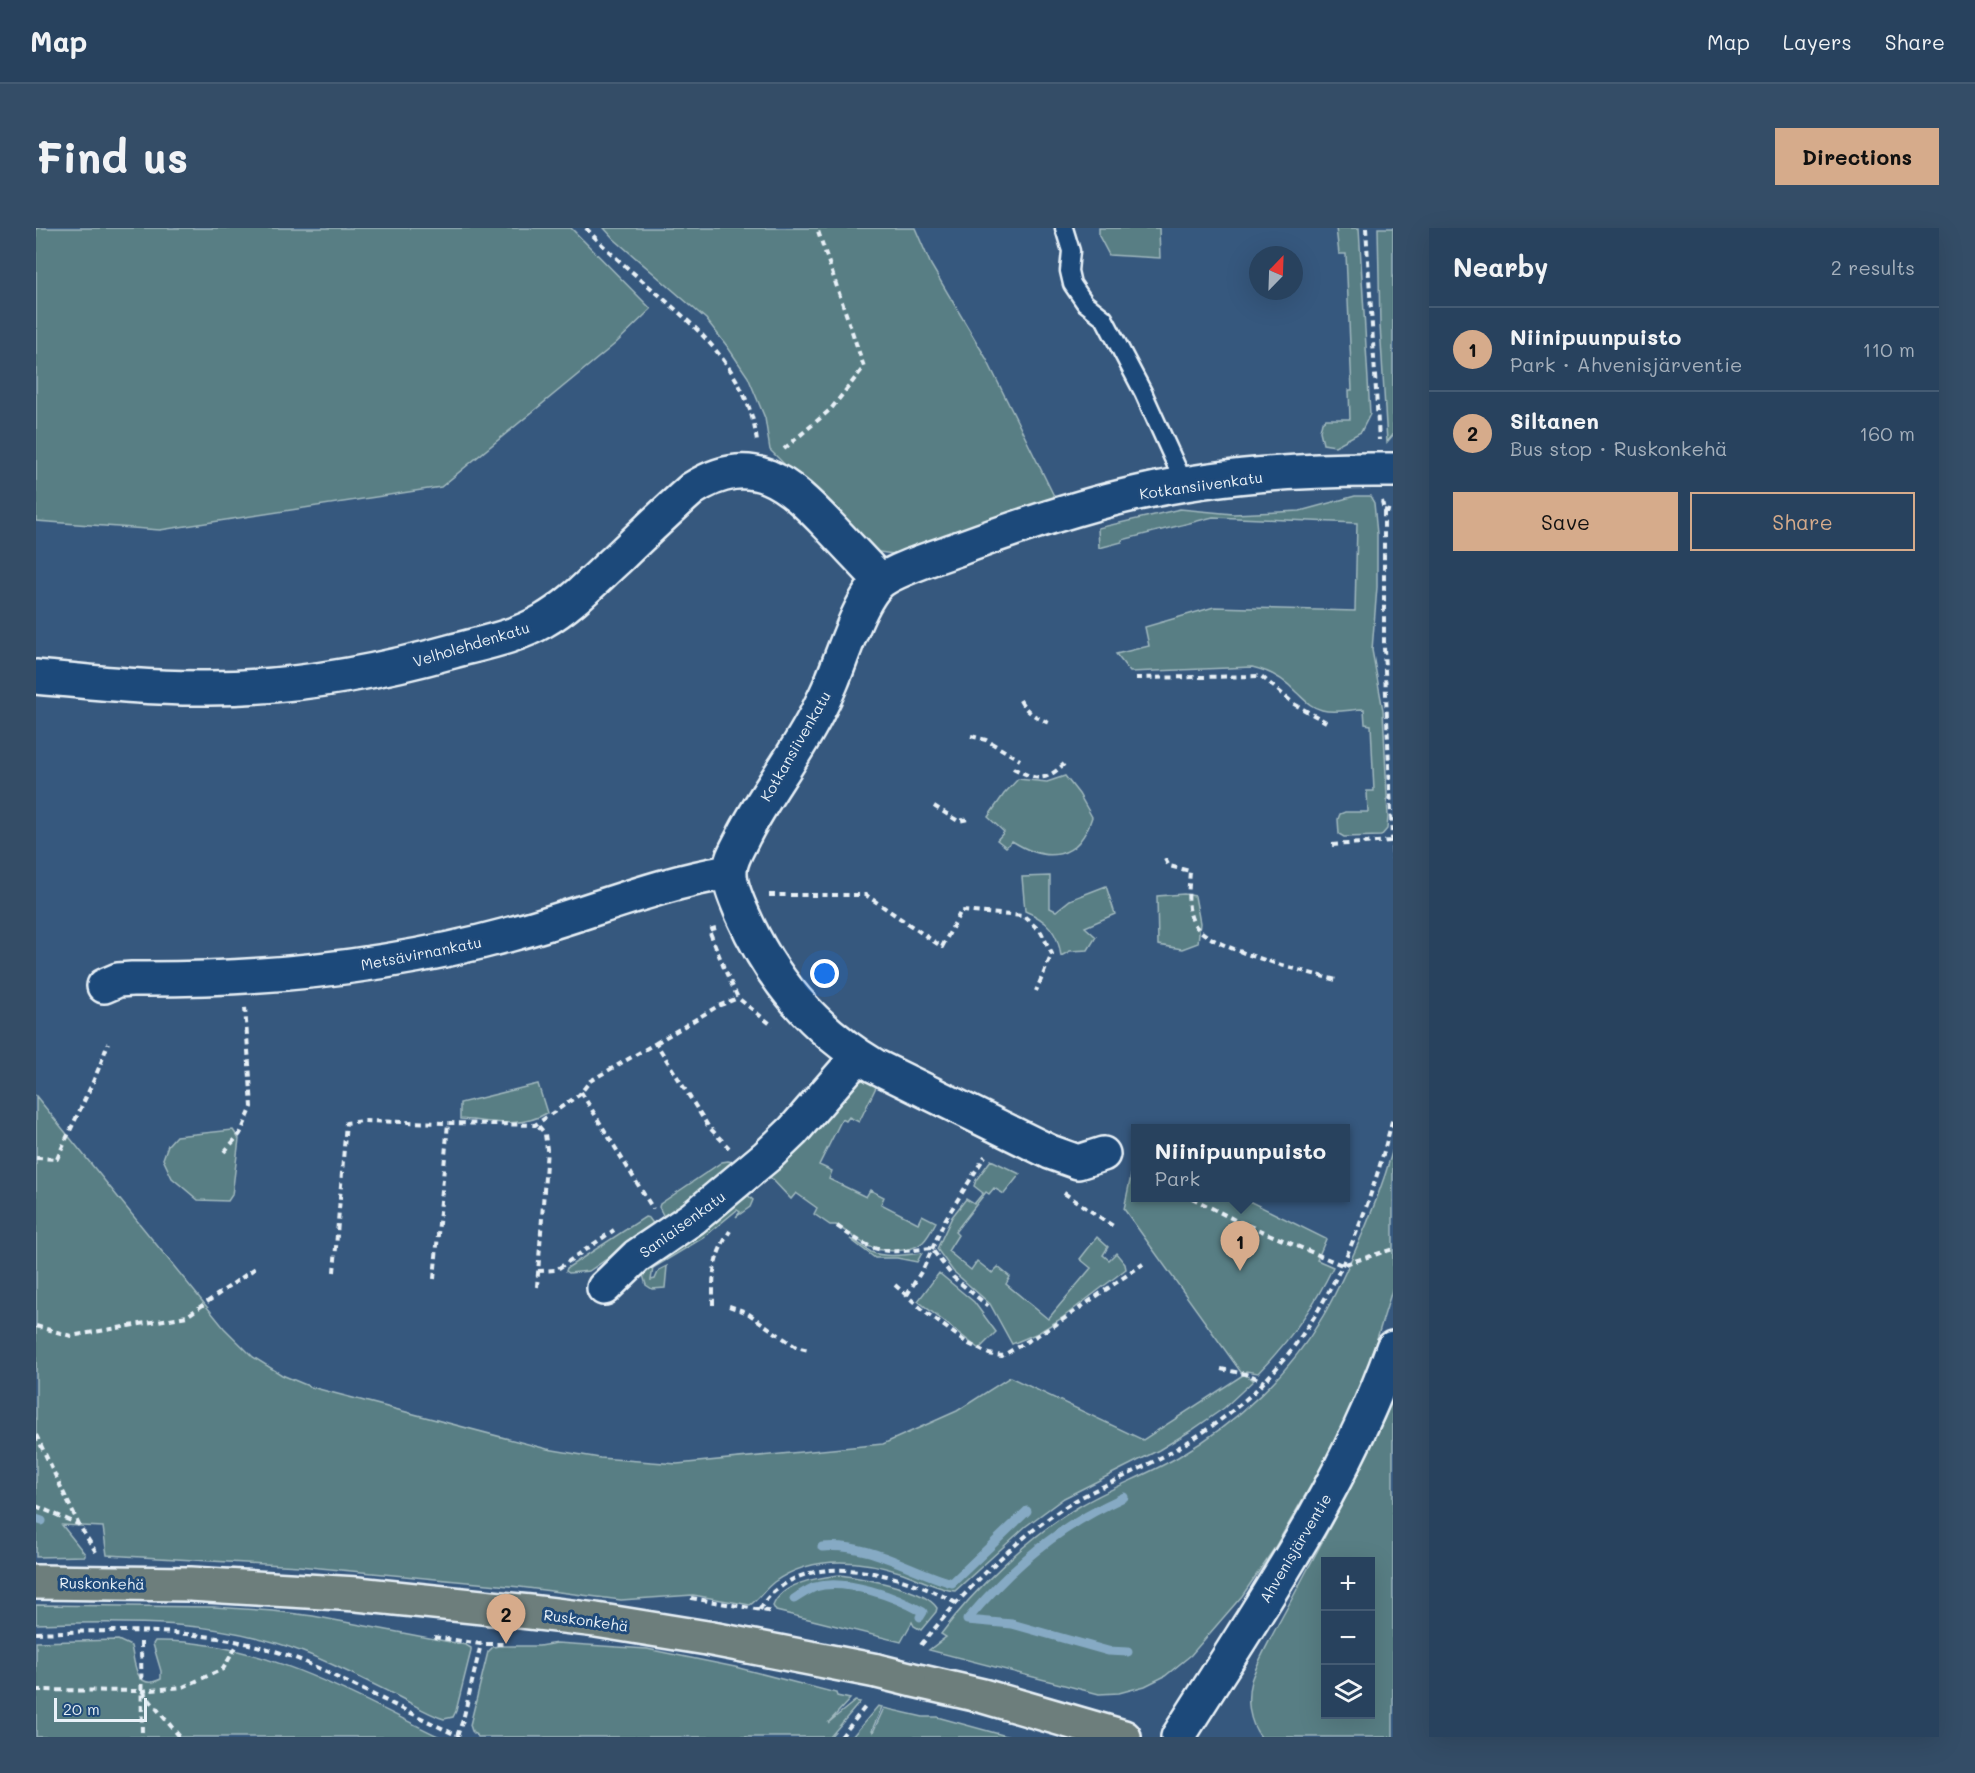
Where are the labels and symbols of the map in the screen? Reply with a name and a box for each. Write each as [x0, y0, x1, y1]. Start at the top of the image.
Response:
north arrow [1249, 246, 1303, 300]
street label: Kotkansiivenkatu [1138, 466, 1264, 504]
street label: Velholehdenkatu [410, 617, 532, 671]
street label: Kotkansiivenkatu [755, 687, 835, 805]
street label: Metsävirnankatu [359, 931, 483, 975]
your location [810, 959, 839, 988]
street label: Saniaisenkatu [635, 1186, 729, 1262]
pin: 1 [1220, 1222, 1260, 1271]
street label: Ahvenisjärventie [1254, 1490, 1336, 1606]
street label: Ruskonkehä [59, 1572, 145, 1594]
pin: 2 [486, 1594, 526, 1644]
street label: Ruskonkehä [542, 1604, 630, 1636]
scale bar [54, 1695, 147, 1722]

